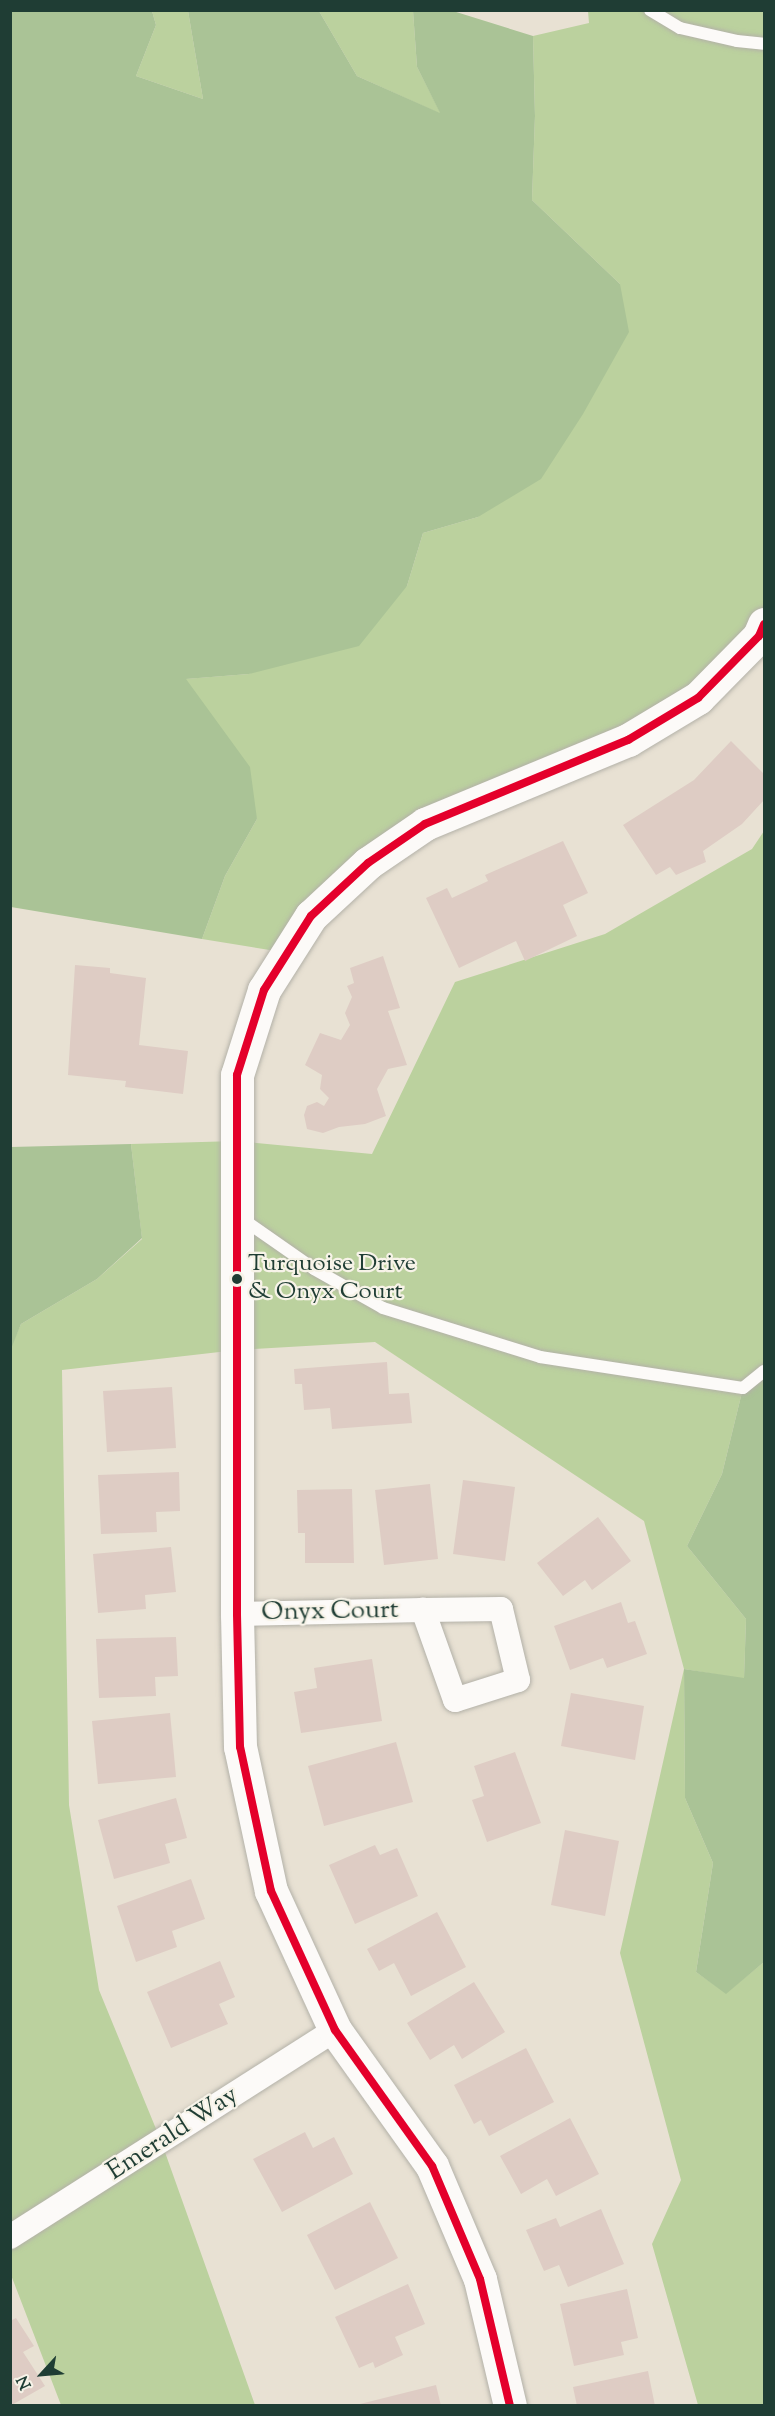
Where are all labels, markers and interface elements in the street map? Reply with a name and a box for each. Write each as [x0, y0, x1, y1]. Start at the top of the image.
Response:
place label: Turquoise Drive & Onyx Court [248, 1251, 416, 1307]
marker: Turquoise Drive & Onyx Court [231, 1273, 243, 1285]
street label: Onyx Court [261, 1595, 399, 1629]
street label: Emerald Way [102, 2080, 244, 2188]
north arrow [12, 2344, 72, 2404]
text: N [12, 2371, 39, 2393]

